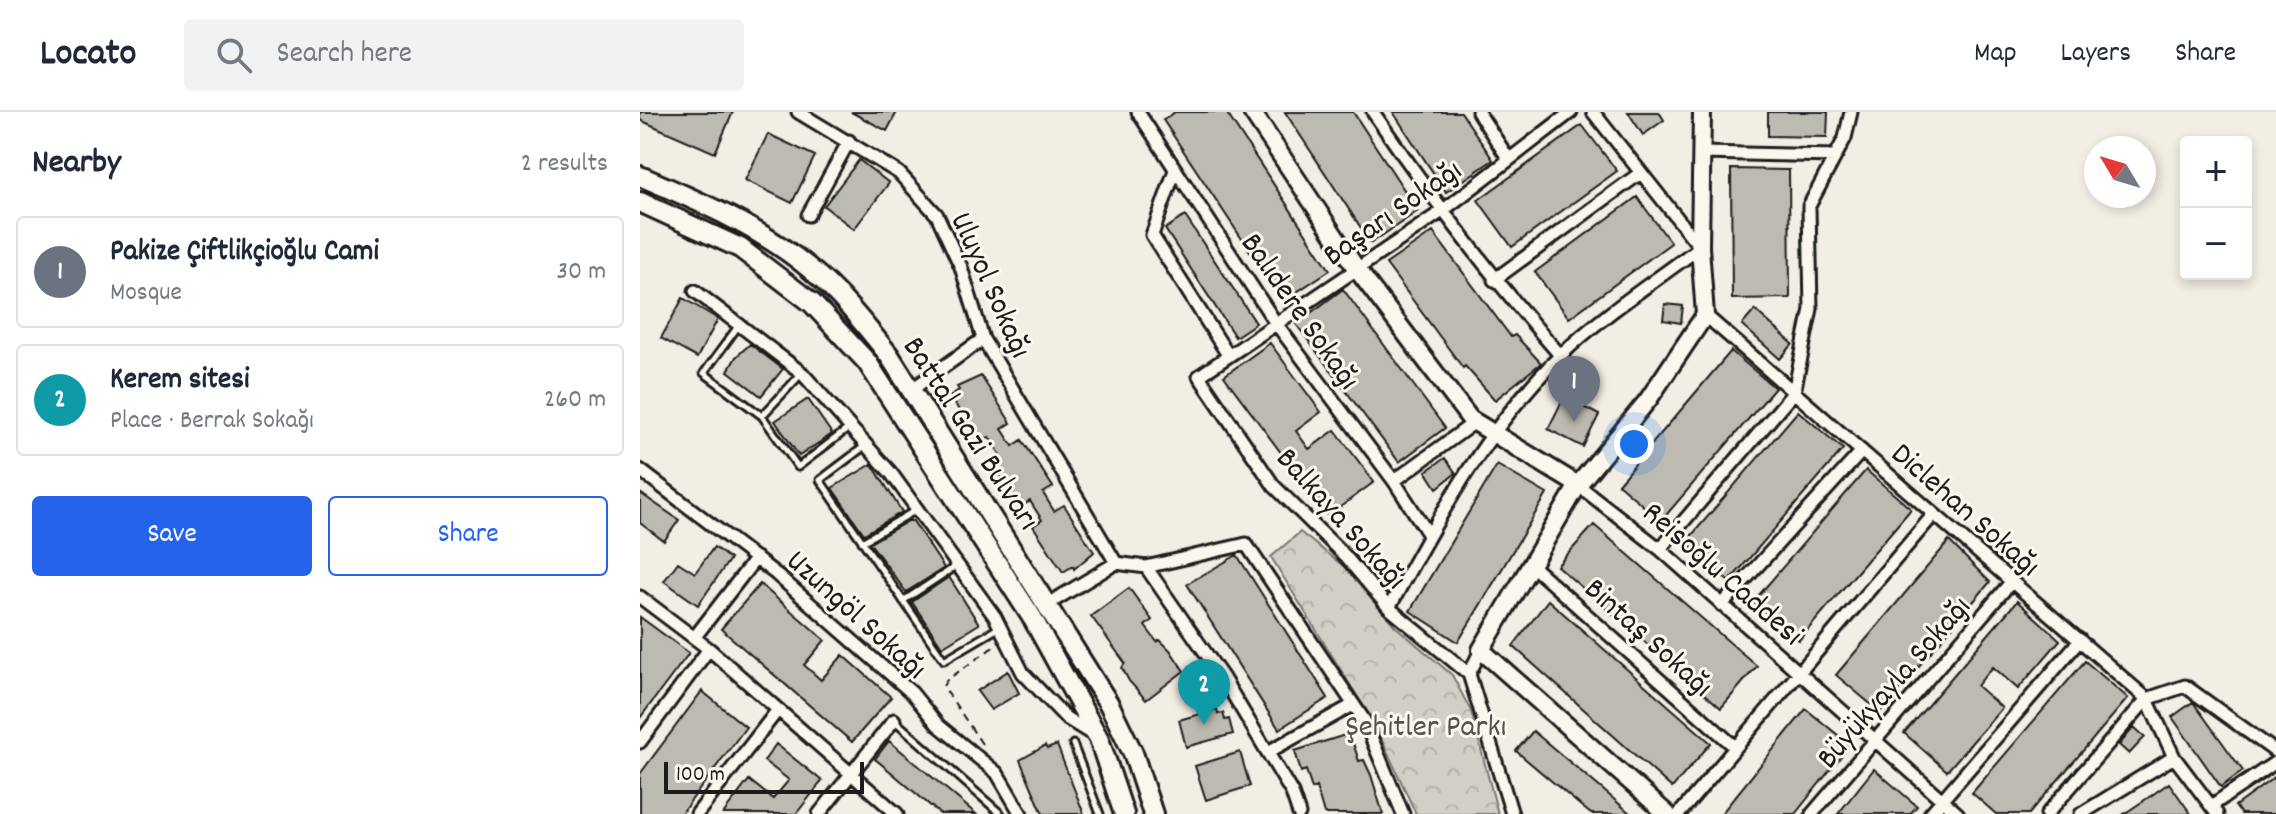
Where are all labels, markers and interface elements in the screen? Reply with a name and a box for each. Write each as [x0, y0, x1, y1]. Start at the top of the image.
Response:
search box [184, 19, 744, 91]
text: Locato [40, 28, 136, 83]
icon: search [212, 33, 256, 77]
text: Search here [276, 34, 412, 77]
text: Map [1974, 35, 2017, 75]
text: Layers [2061, 35, 2131, 75]
text: Share [2175, 35, 2236, 75]
north arrow [2084, 136, 2156, 208]
map controls [2180, 136, 2252, 280]
button: + [2180, 136, 2252, 208]
text: Nearby [32, 140, 121, 189]
text: 2 results [521, 146, 608, 183]
street label: Başarı Sokağı [1315, 150, 1473, 280]
street label: Uluyol Sokağı [936, 206, 1041, 366]
button: − [2180, 208, 2252, 280]
street label: Balıdere Sokağı [1227, 225, 1369, 401]
text: Pakize Çiftlikçioğlu Cami [110, 232, 379, 275]
text: 1 [57, 254, 63, 291]
text: 30 m [556, 254, 606, 291]
text: Mosque [110, 275, 182, 312]
street label: Battal Gazi Bulvarı [889, 329, 1049, 541]
pin: 1 [1548, 356, 1600, 422]
text: Kerem sitesi [110, 360, 249, 403]
text: 2 [54, 382, 66, 419]
text: 260 m [544, 382, 606, 419]
text: Place · Berrak Sokağı [110, 403, 314, 440]
your location [1614, 424, 1654, 464]
street label: Diclehan Sokağı [1879, 434, 2049, 590]
street label: Balkaya Sokağı [1263, 439, 1416, 602]
street label: Reisoğlu Caddesi [1630, 493, 1811, 659]
button: Save [32, 496, 312, 576]
button: Share [328, 496, 608, 576]
street label: Uzungöl Sokağı [774, 541, 935, 693]
street label: Bintaş Sokağı [1572, 569, 1722, 710]
street label: Büyükyayla Sokağı [1808, 588, 1984, 781]
pin: 2 [1178, 659, 1230, 725]
park label: Şehitler Parkı [1346, 706, 1506, 752]
scale bar [664, 758, 864, 794]
text: 100 m [676, 760, 725, 791]

